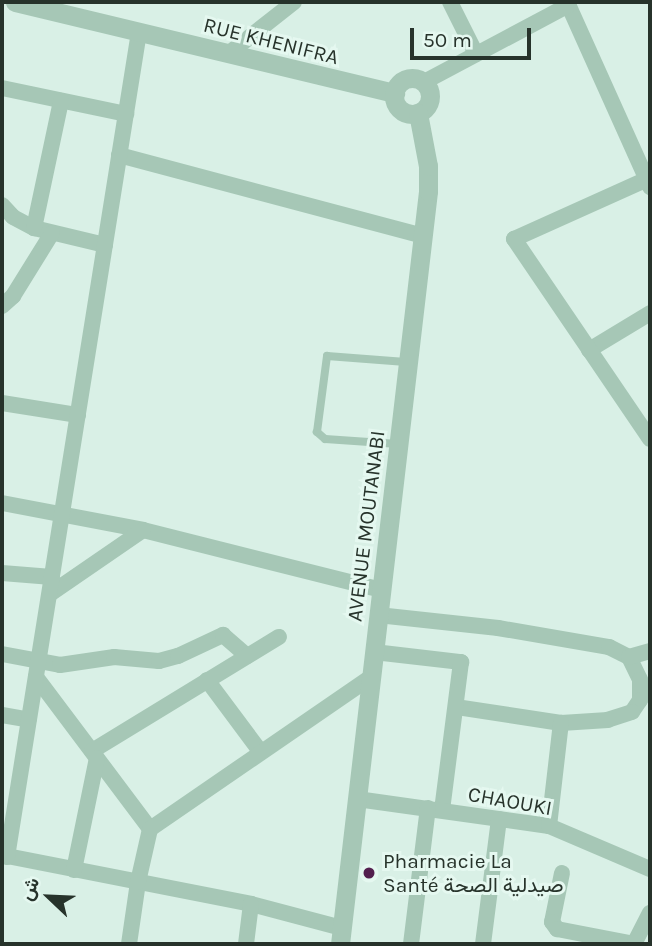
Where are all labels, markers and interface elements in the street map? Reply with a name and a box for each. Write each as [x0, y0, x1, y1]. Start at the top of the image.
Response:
street label: RUE KHENIFRA [201, 12, 341, 70]
scale bar [414, 14, 535, 58]
text: 50 m [423, 28, 472, 52]
street label: AVENUE MOUTANABI [342, 429, 390, 623]
street label: CHAOUKI [466, 781, 554, 821]
place label: Pharmacie La Santé صيدلية الصحة [383, 848, 564, 898]
north arrow [14, 862, 84, 932]
marker: Pharmacie La Santé صيدلية الصحة [361, 865, 377, 881]
text: ش [15, 874, 44, 904]

